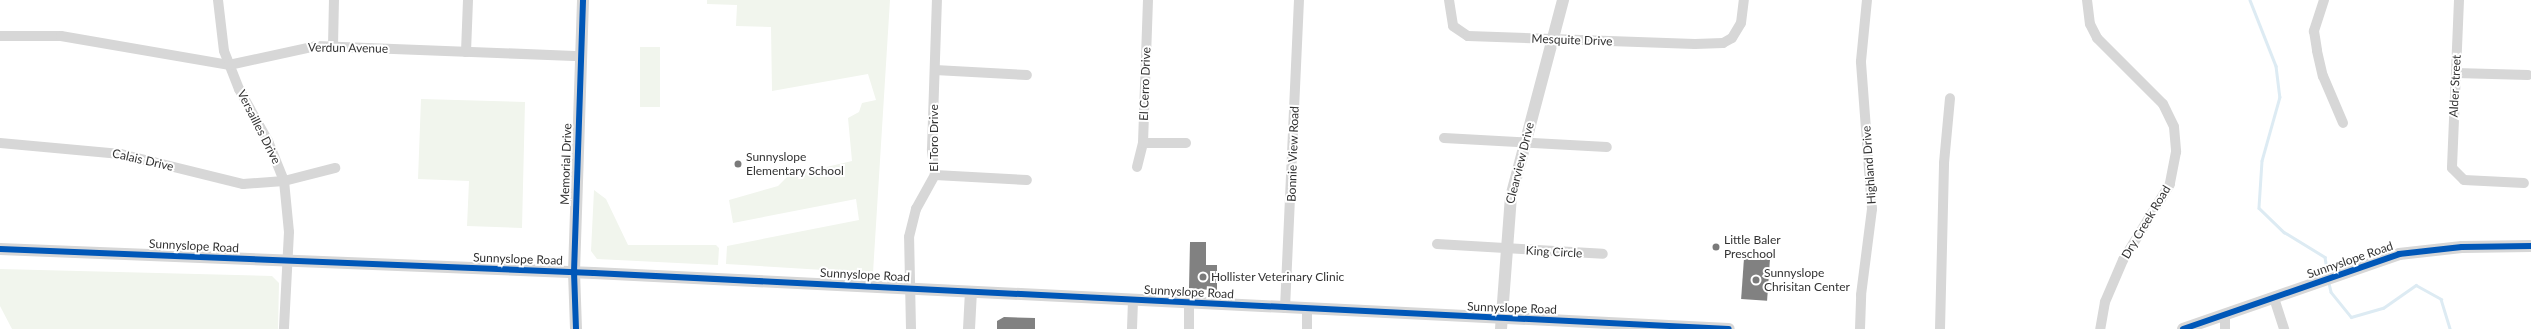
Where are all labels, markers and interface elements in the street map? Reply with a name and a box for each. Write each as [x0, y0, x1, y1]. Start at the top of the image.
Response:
street label: Mesquite Drive [1531, 31, 1613, 49]
street label: Verdun Avenue [308, 40, 388, 56]
street label: El Cerro Drive [1137, 47, 1153, 121]
street label: Alder Street [2446, 54, 2464, 118]
street label: Versailles Drive [234, 88, 284, 166]
street label: El Toro Drive [927, 104, 941, 172]
street label: Bonnie View Road [1284, 106, 1302, 202]
street label: Clearview Drive [1503, 121, 1537, 205]
street label: Memorial Drive [557, 123, 575, 205]
street label: Highland Drive [1859, 125, 1879, 205]
street label: Calais Drive [111, 146, 175, 174]
place label: Sunnyslope Elementary School [746, 150, 844, 178]
marker: Sunnyslope Elementary School [733, 159, 743, 169]
street label: Dry Creek Road [2118, 183, 2174, 261]
place label: Little Baler Preschool [1724, 233, 1781, 261]
street label: Sunnyslope Road [149, 236, 239, 256]
street label: Sunnyslope Road [2305, 239, 2395, 281]
marker: Little Baler Preschool [1711, 242, 1721, 252]
street label: King Circle [1525, 243, 1583, 261]
street label: Sunnyslope Road [473, 250, 563, 268]
street label: Sunnyslope Road [820, 265, 910, 285]
place label: Sunnyslope Chrisitan Center [1764, 266, 1850, 294]
place label: Hollister Veterinary Clinic [1211, 270, 1345, 284]
marker: Hollister Veterinary Clinic [1198, 272, 1208, 282]
marker: Sunnyslope Chrisitan Center [1751, 275, 1761, 285]
street label: Sunnyslope Road [1144, 282, 1234, 302]
street label: Sunnyslope Road [1467, 299, 1557, 317]

